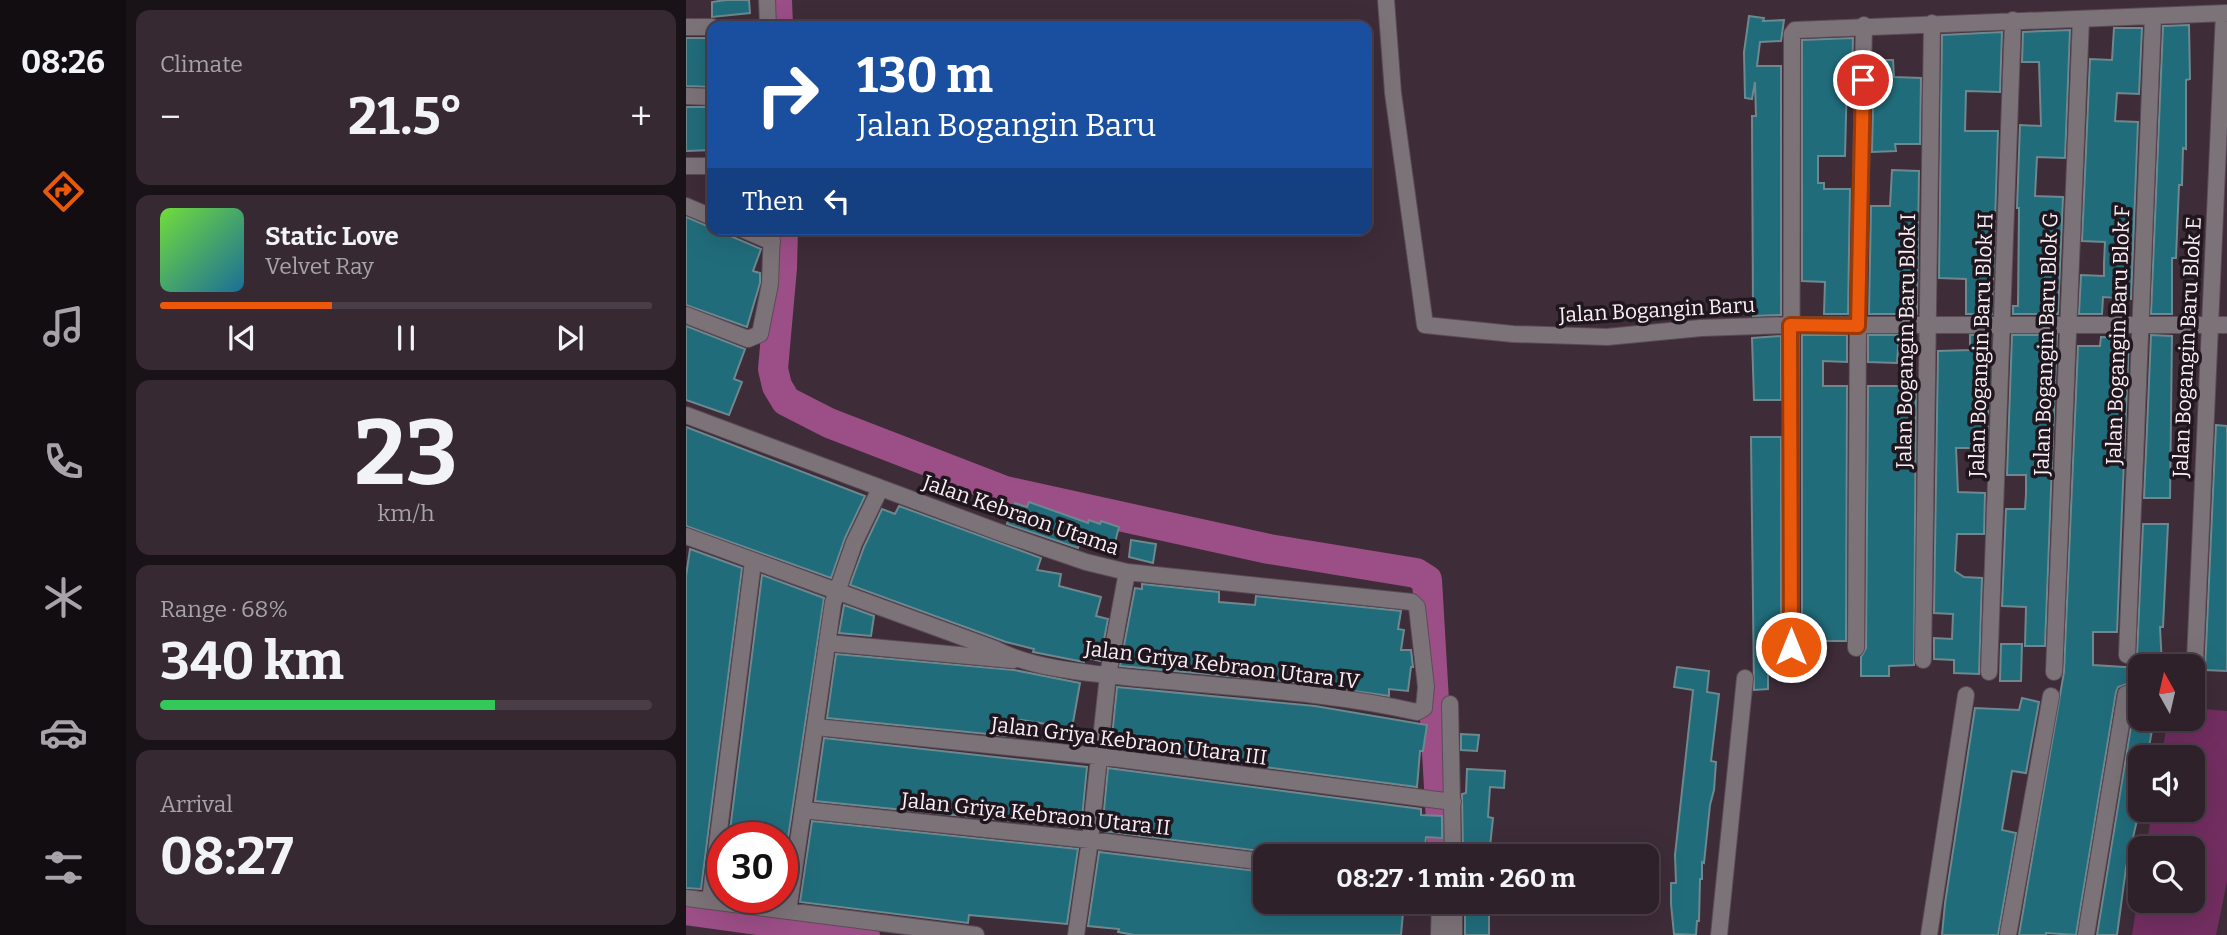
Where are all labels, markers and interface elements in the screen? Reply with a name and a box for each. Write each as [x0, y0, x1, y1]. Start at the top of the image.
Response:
text: 08:26 [21, 43, 105, 81]
text: 130 m [857, 46, 993, 105]
icon: right [742, 49, 833, 140]
text: Climate [160, 50, 243, 78]
pin [1833, 50, 1893, 110]
icon: arrive [1844, 61, 1882, 99]
text: 21.5° [348, 85, 463, 148]
text: − [160, 94, 181, 140]
text: + [630, 94, 652, 140]
text: Jalan Bogangin Baru [857, 106, 1156, 144]
icon: directions [39, 167, 88, 216]
icon: left [818, 182, 856, 220]
text: Then [742, 186, 804, 217]
street label: Jalan Bogangin Baru Blok F [2100, 205, 2136, 466]
street label: Jalan Bogangin Baru Blok H [1963, 212, 1999, 479]
street label: Jalan Bogangin Baru Blok G [2028, 212, 2064, 477]
street label: Jalan Bogangin Baru Blok I [1891, 213, 1921, 470]
street label: Jalan Bogangin Baru Blok E [2167, 216, 2207, 479]
text: Static Love [265, 221, 399, 252]
text: Velvet Ray [265, 252, 374, 280]
street label: Jalan Bogangin Baru [1557, 292, 1756, 328]
icon: music [39, 302, 88, 351]
icon: previous [223, 319, 261, 357]
icon: pause [387, 319, 425, 357]
icon: next [551, 319, 589, 357]
text: 23 [354, 399, 458, 508]
icon: phone [39, 437, 88, 486]
street label: Jalan Kebraon Utama [918, 469, 1123, 561]
text: km/h [378, 499, 434, 527]
icon: climate [39, 573, 88, 622]
text: Range · 68% [160, 595, 288, 623]
position arrow [1754, 610, 1828, 684]
text: 340 km [160, 630, 344, 693]
street label: Jalan Griya Kebraon Utara IV [1082, 635, 1361, 695]
north arrow [2128, 654, 2205, 732]
map controls [2128, 654, 2205, 913]
icon: car [39, 708, 88, 757]
street label: Jalan Griya Kebraon Utara III [989, 711, 1268, 771]
button: sound [2128, 745, 2205, 822]
street label: Jalan Griya Kebraon Utara II [899, 787, 1172, 841]
text: Arrival [160, 790, 233, 818]
speed limit sign: 30 [707, 822, 798, 913]
text: 08:27 [160, 825, 293, 888]
button: search [2128, 836, 2205, 913]
icon: filters [39, 843, 88, 892]
text: 08:27 · 1 min · 260 m [1336, 863, 1576, 894]

